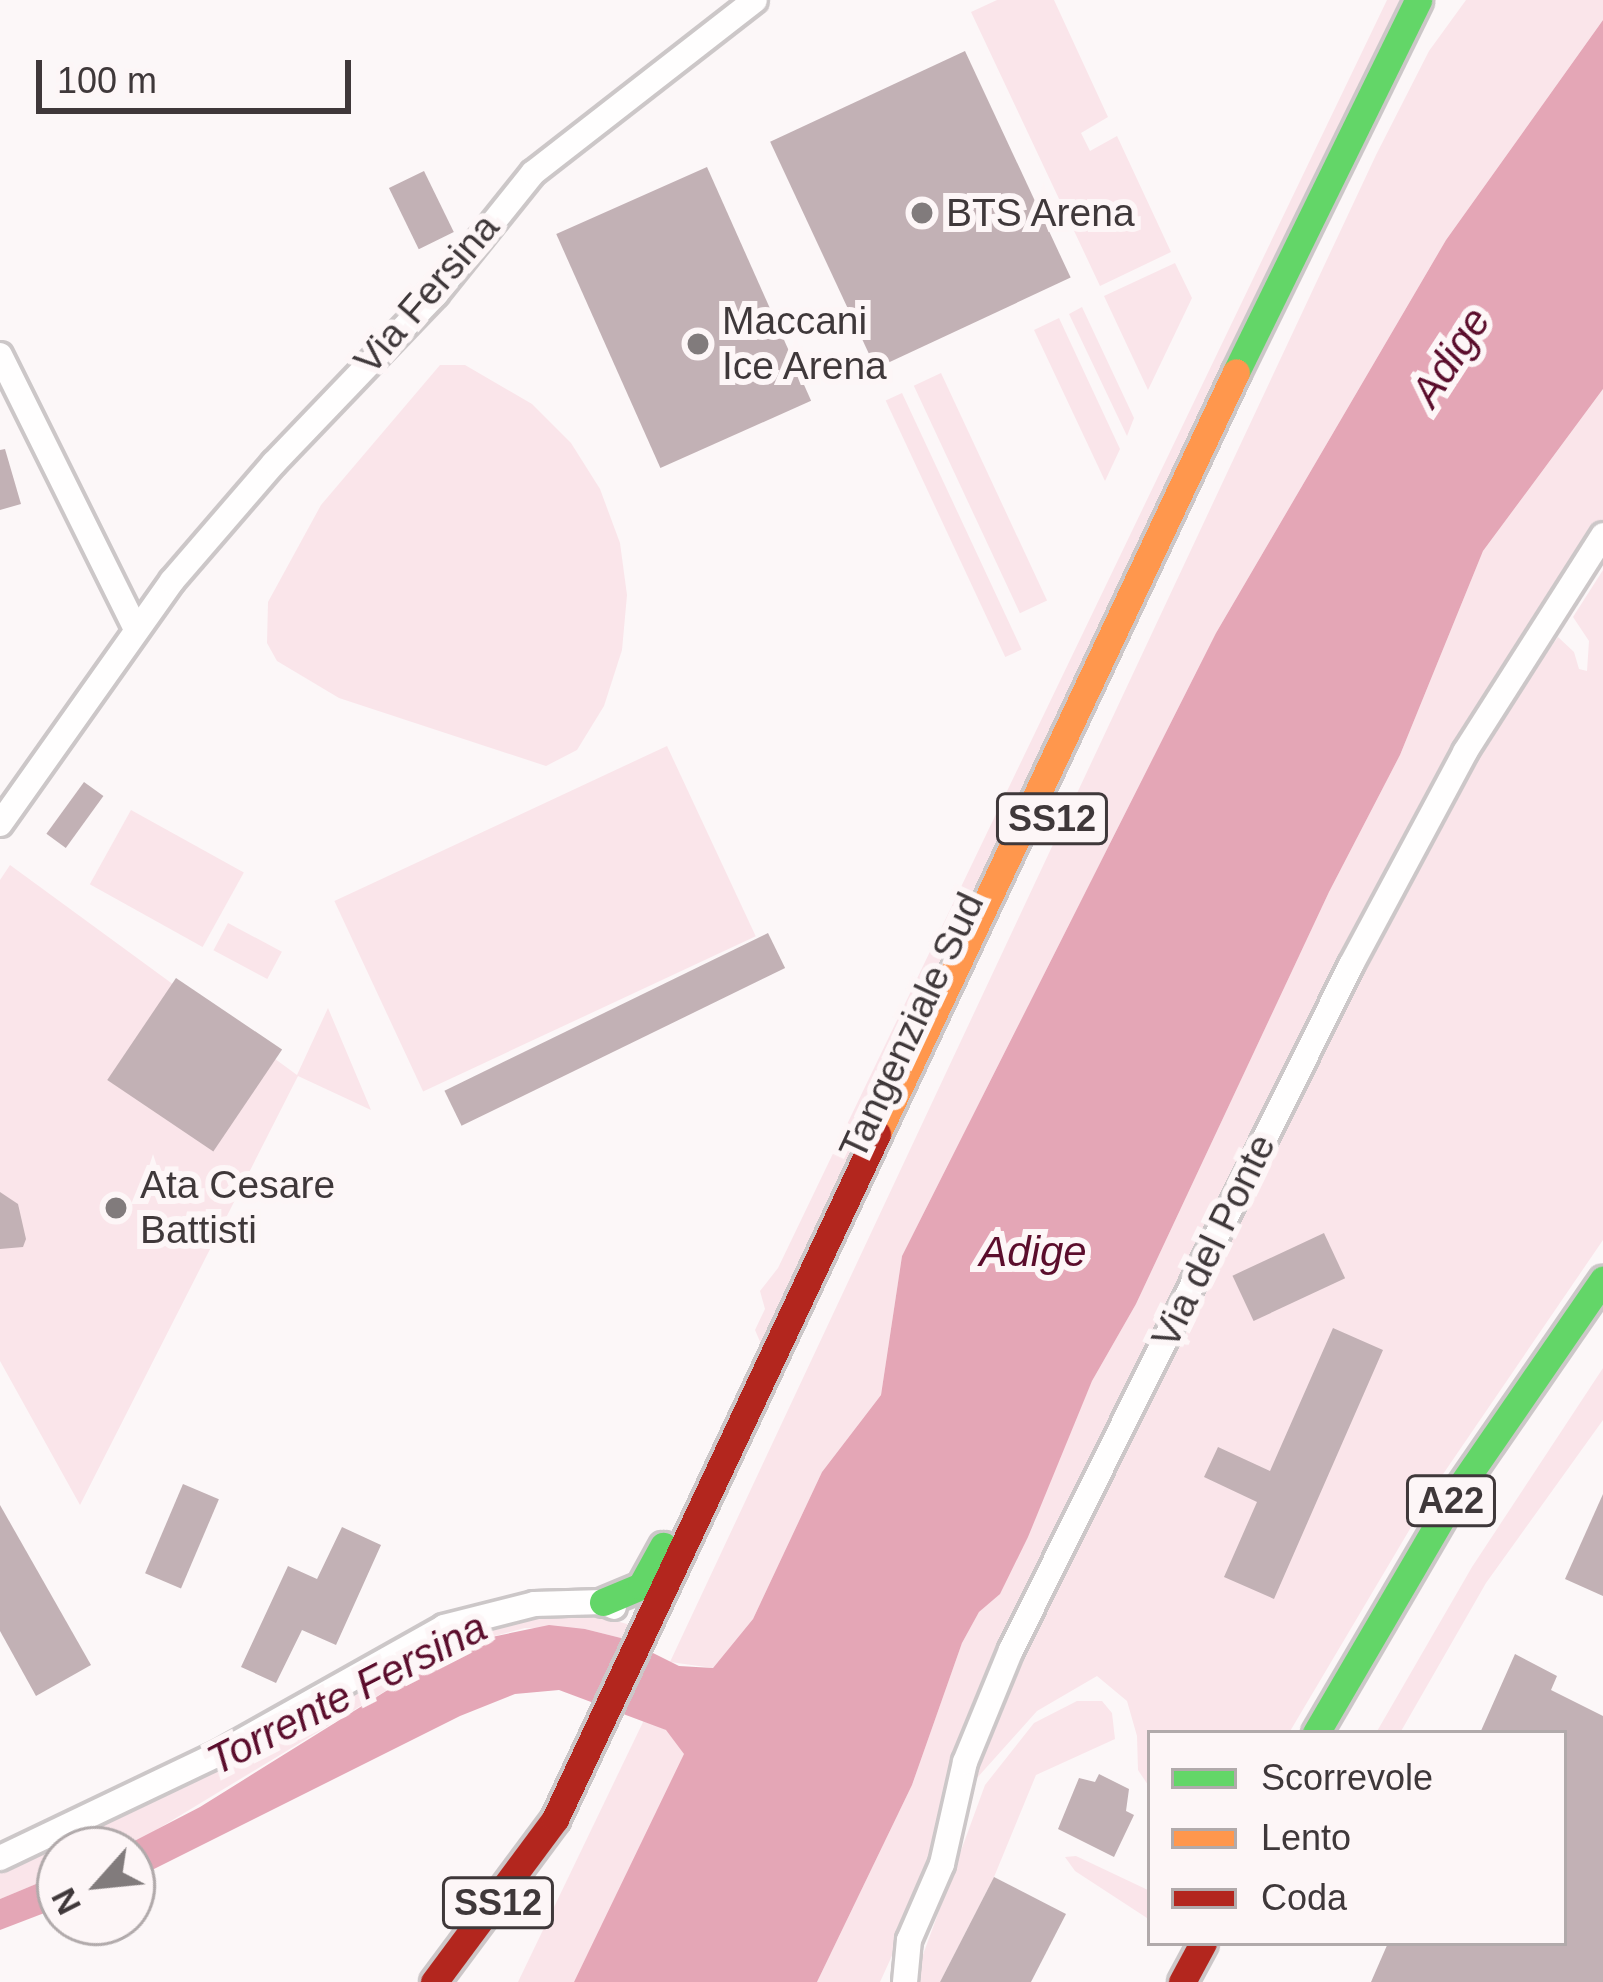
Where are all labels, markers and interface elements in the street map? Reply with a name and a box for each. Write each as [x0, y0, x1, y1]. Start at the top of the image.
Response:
scale bar [42, 36, 357, 110]
text: 100 m [57, 60, 157, 101]
place label: BTS Arena [946, 190, 1137, 236]
marker: BTS Arena [909, 200, 935, 226]
street label: Via Fersina [345, 204, 509, 384]
water label: Adige [1401, 298, 1501, 416]
place label: Maccani Ice Arena [722, 299, 889, 390]
marker: Maccani Ice Arena [685, 331, 711, 357]
road number: SS12 [995, 789, 1109, 849]
street label: Tangenziale Sud [830, 885, 994, 1167]
street label: Via del Ponte [1142, 1127, 1286, 1355]
place label: Ata Cesare Battisti [140, 1163, 335, 1254]
marker: Ata Cesare Battisti [103, 1195, 129, 1221]
water label: Adige [979, 1227, 1087, 1277]
road number: A22 [1403, 1471, 1499, 1531]
water label: Torrente Fersina [199, 1602, 495, 1786]
legend [1147, 1730, 1567, 1946]
text: Scorrevole [1261, 1757, 1433, 1798]
text: Lento [1261, 1817, 1351, 1858]
north arrow [36, 1826, 156, 1946]
road number: SS12 [441, 1873, 555, 1933]
text: Coda [1261, 1877, 1347, 1918]
text: N [44, 1882, 88, 1920]

